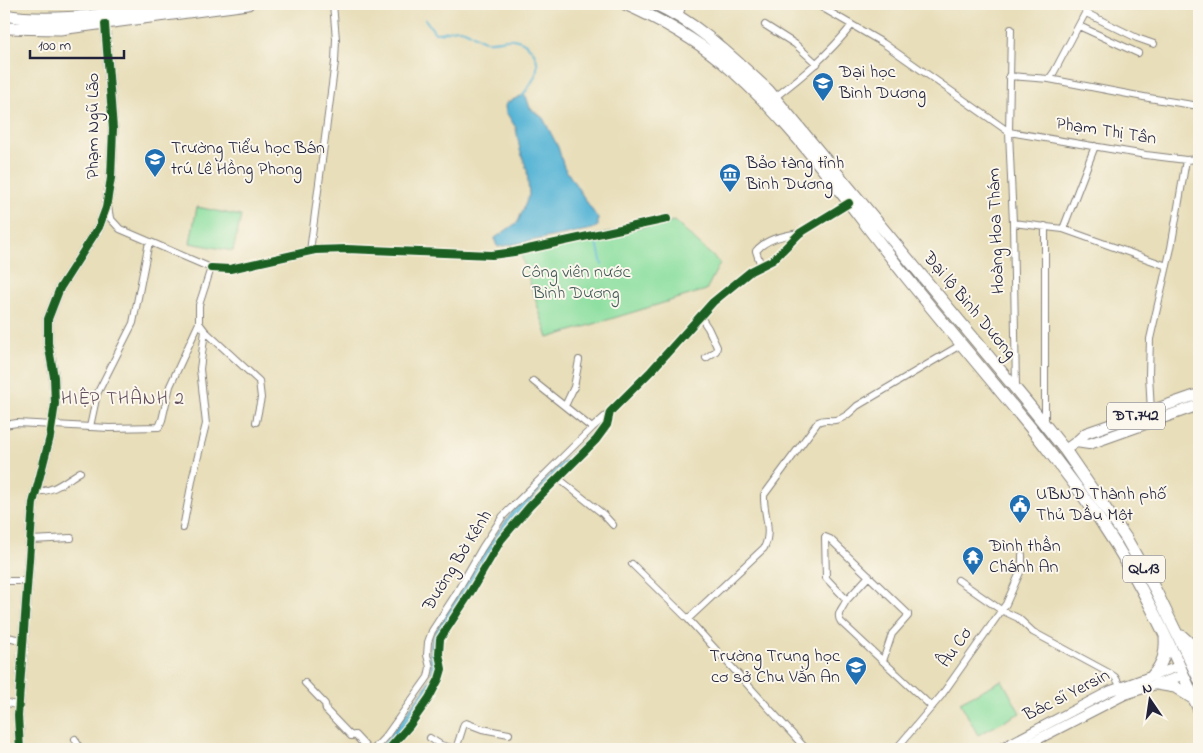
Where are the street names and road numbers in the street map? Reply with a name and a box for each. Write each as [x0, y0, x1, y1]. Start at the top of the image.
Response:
street label: Phạm Ngũ Lão [81, 73, 108, 179]
street label: Phạm Thị Tân [1054, 111, 1158, 153]
street label: Hoàng Hoa Thám [982, 167, 1013, 295]
street label: Đại lộ Bình Dương [915, 246, 1022, 366]
road number: ĐT.742 [1107, 402, 1165, 430]
street label: Đường Bờ Kênh [416, 506, 500, 618]
road number: QL.13 [1123, 556, 1165, 582]
street label: Âu Cơ [933, 622, 979, 674]
street label: Bác sĩ Yersin [1018, 663, 1115, 729]

